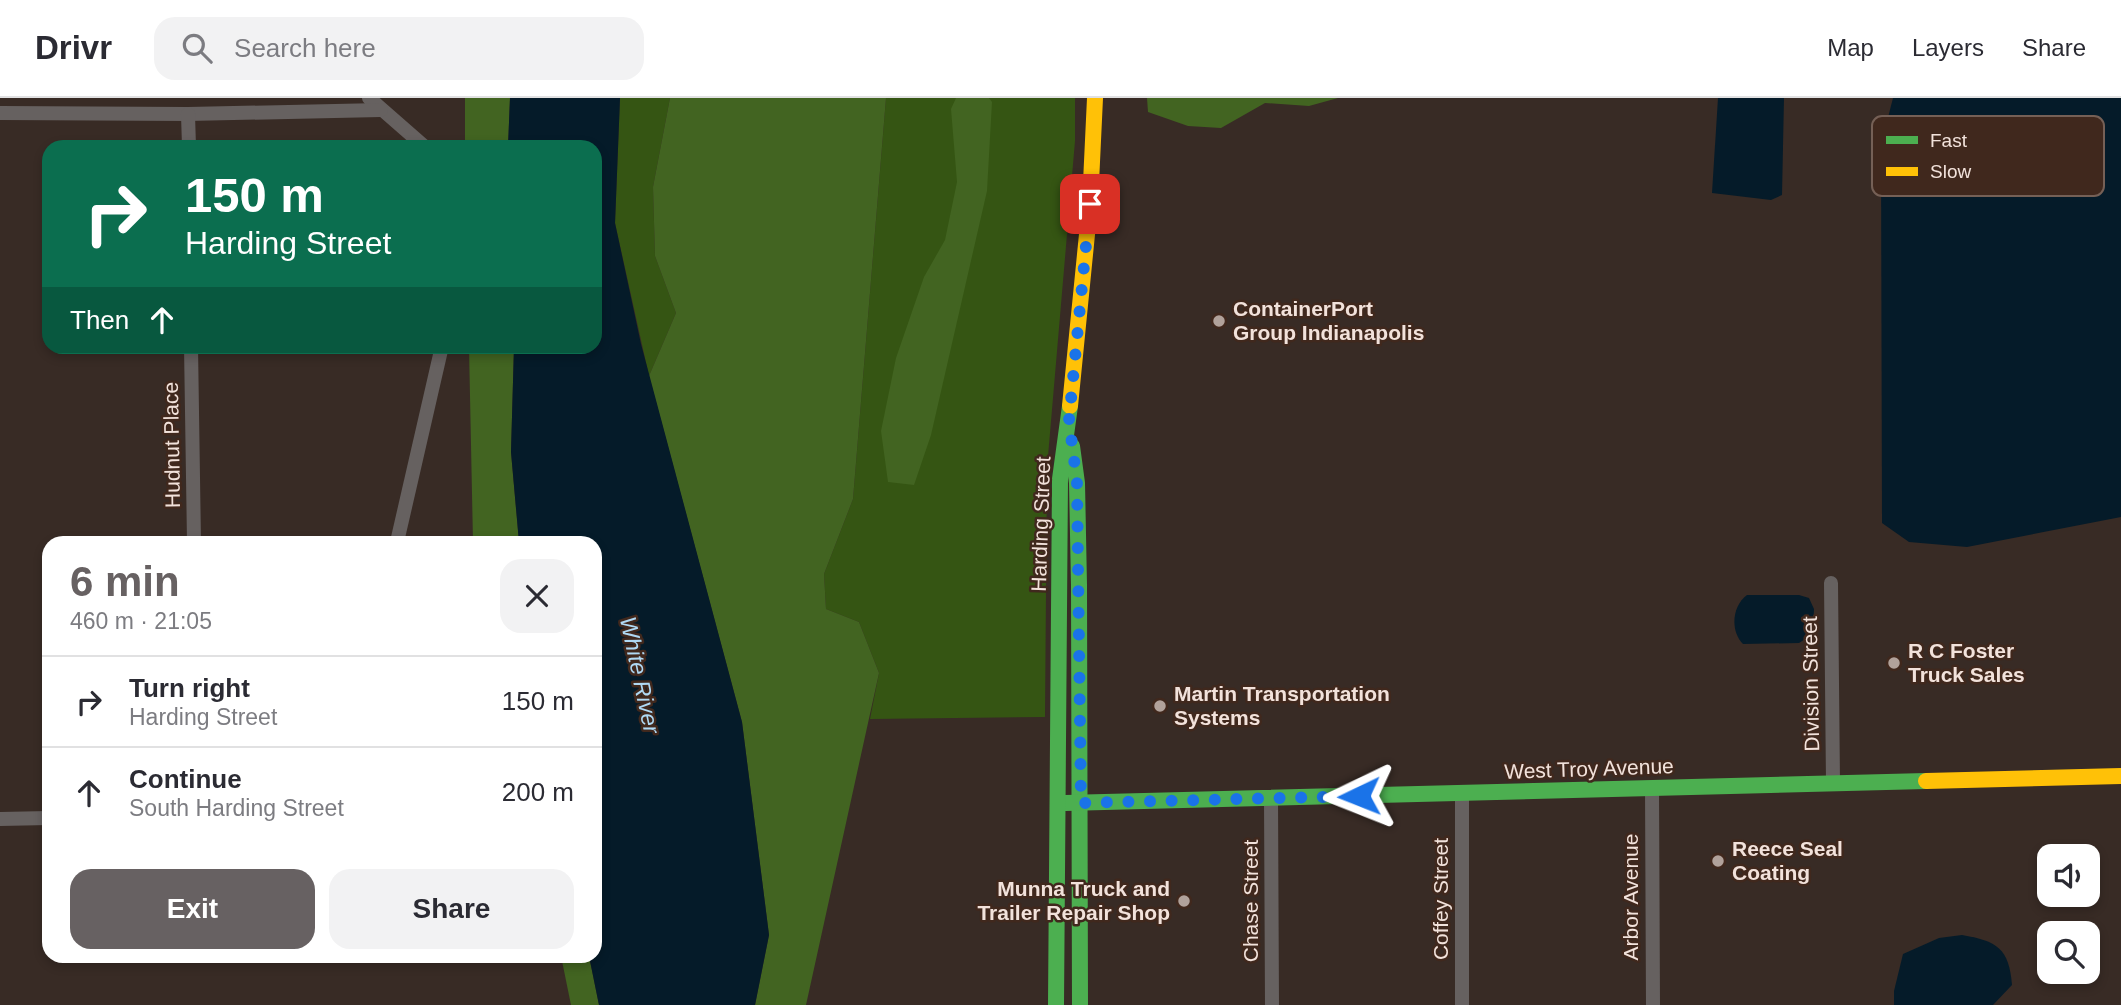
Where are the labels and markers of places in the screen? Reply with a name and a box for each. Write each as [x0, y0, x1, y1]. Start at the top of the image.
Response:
pin [1060, 174, 1120, 234]
place label: ContainerPort Group Indianapolis [1233, 297, 1424, 344]
marker: ContainerPort Group Indianapolis [1211, 313, 1227, 329]
place label: R C Foster Truck Sales [1908, 639, 2025, 686]
marker: R C Foster Truck Sales [1886, 655, 1902, 671]
place label: Martin Transportation Systems [1174, 682, 1390, 729]
marker: Martin Transportation Systems [1152, 698, 1168, 714]
place label: Reece Seal Coating [1732, 837, 1843, 884]
marker: Reece Seal Coating [1710, 853, 1726, 869]
place label: Munna Truck and Trailer Repair Shop [977, 877, 1170, 924]
marker: Munna Truck and Trailer Repair Shop [1176, 893, 1192, 909]

